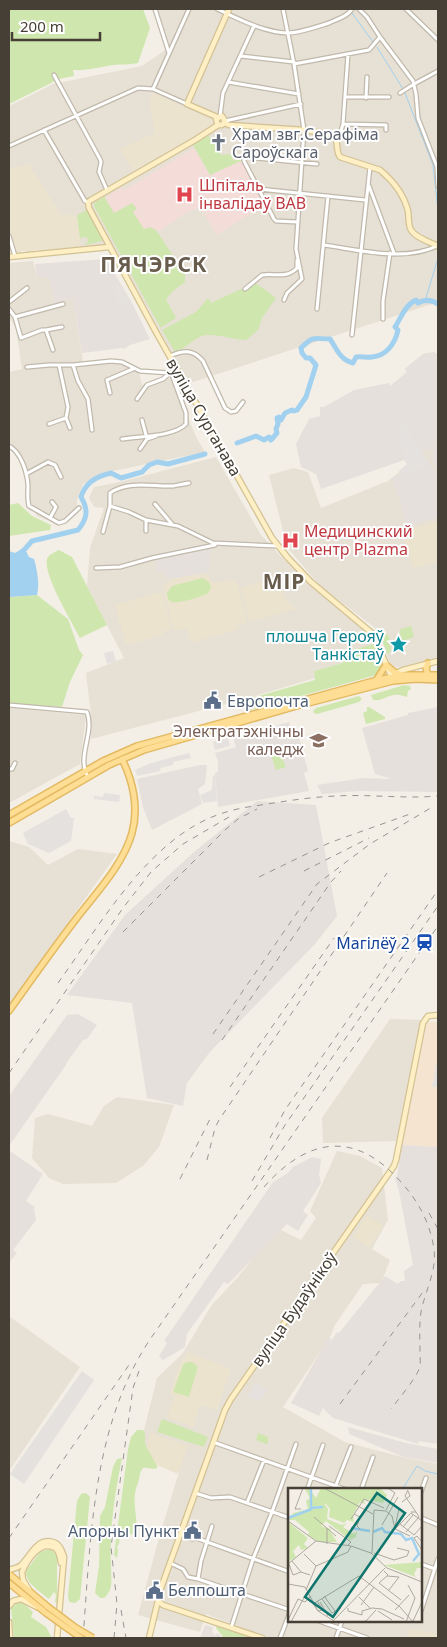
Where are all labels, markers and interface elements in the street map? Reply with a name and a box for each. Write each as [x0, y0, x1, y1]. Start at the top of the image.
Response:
scale bar [12, 10, 100, 42]
text: 200 m [20, 16, 64, 36]
place label: Храм звг.Серафіма Сароўскага [232, 123, 379, 163]
church icon: Храм звг.Серафіма Сароўскага [208, 133, 228, 153]
place label: Шпіталь інвалідаў ВАВ [199, 174, 306, 214]
hospital icon: Шпіталь інвалідаў ВАВ [175, 184, 195, 204]
district label: ПЯЧЭРСК [100, 250, 208, 278]
street label: вуліца Сурганава [161, 354, 247, 480]
place label: Медицинский центр Plazma [304, 520, 413, 560]
hospital icon: Медицинский центр Plazma [280, 530, 300, 550]
district label: МІР [263, 567, 305, 595]
place label: плошча Герояў Танкістаў [266, 625, 385, 665]
place icon: плошча Герояў Танкістаў [388, 635, 408, 655]
place label: Европочта [227, 690, 309, 712]
public building icon: Европочта [203, 691, 223, 711]
place label: Электратэхнічны каледж [173, 720, 305, 760]
school or university icon: Электратэхнічны каледж [308, 730, 328, 750]
place label: Магілёў 2 [336, 932, 410, 954]
station icon: Магілёў 2 [414, 933, 434, 953]
street label: вуліца Будаўнікоў [246, 1247, 342, 1371]
inset map [288, 1488, 422, 1622]
place label: Апорны Пункт [68, 1520, 180, 1542]
public building icon: Апорны Пункт [183, 1521, 203, 1541]
place label: Белпошта [168, 1579, 246, 1601]
public building icon: Белпошта [144, 1580, 164, 1600]

